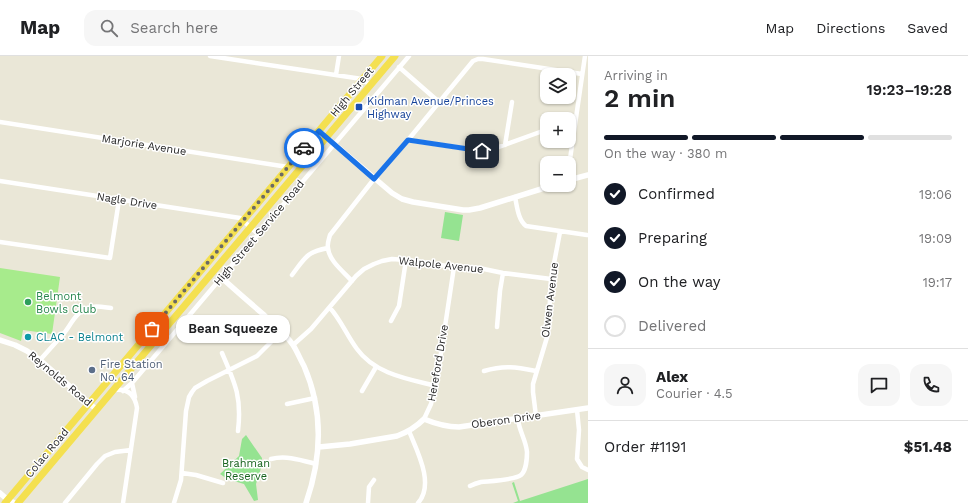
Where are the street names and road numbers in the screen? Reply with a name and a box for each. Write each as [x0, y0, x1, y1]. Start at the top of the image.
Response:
street label: High Street [328, 64, 377, 119]
street label: Marjorie Avenue [101, 132, 187, 158]
street label: High Street Service Road [211, 178, 307, 288]
street label: Nagle Drive [96, 190, 158, 212]
street label: Walpole Avenue [398, 254, 484, 276]
street label: Olwen Avenue [539, 262, 561, 338]
street label: Hereford Drive [425, 323, 451, 403]
street label: Reynolds Road [26, 349, 94, 409]
street label: Oberon Drive [470, 409, 542, 431]
street label: Colac Road [23, 426, 71, 480]

